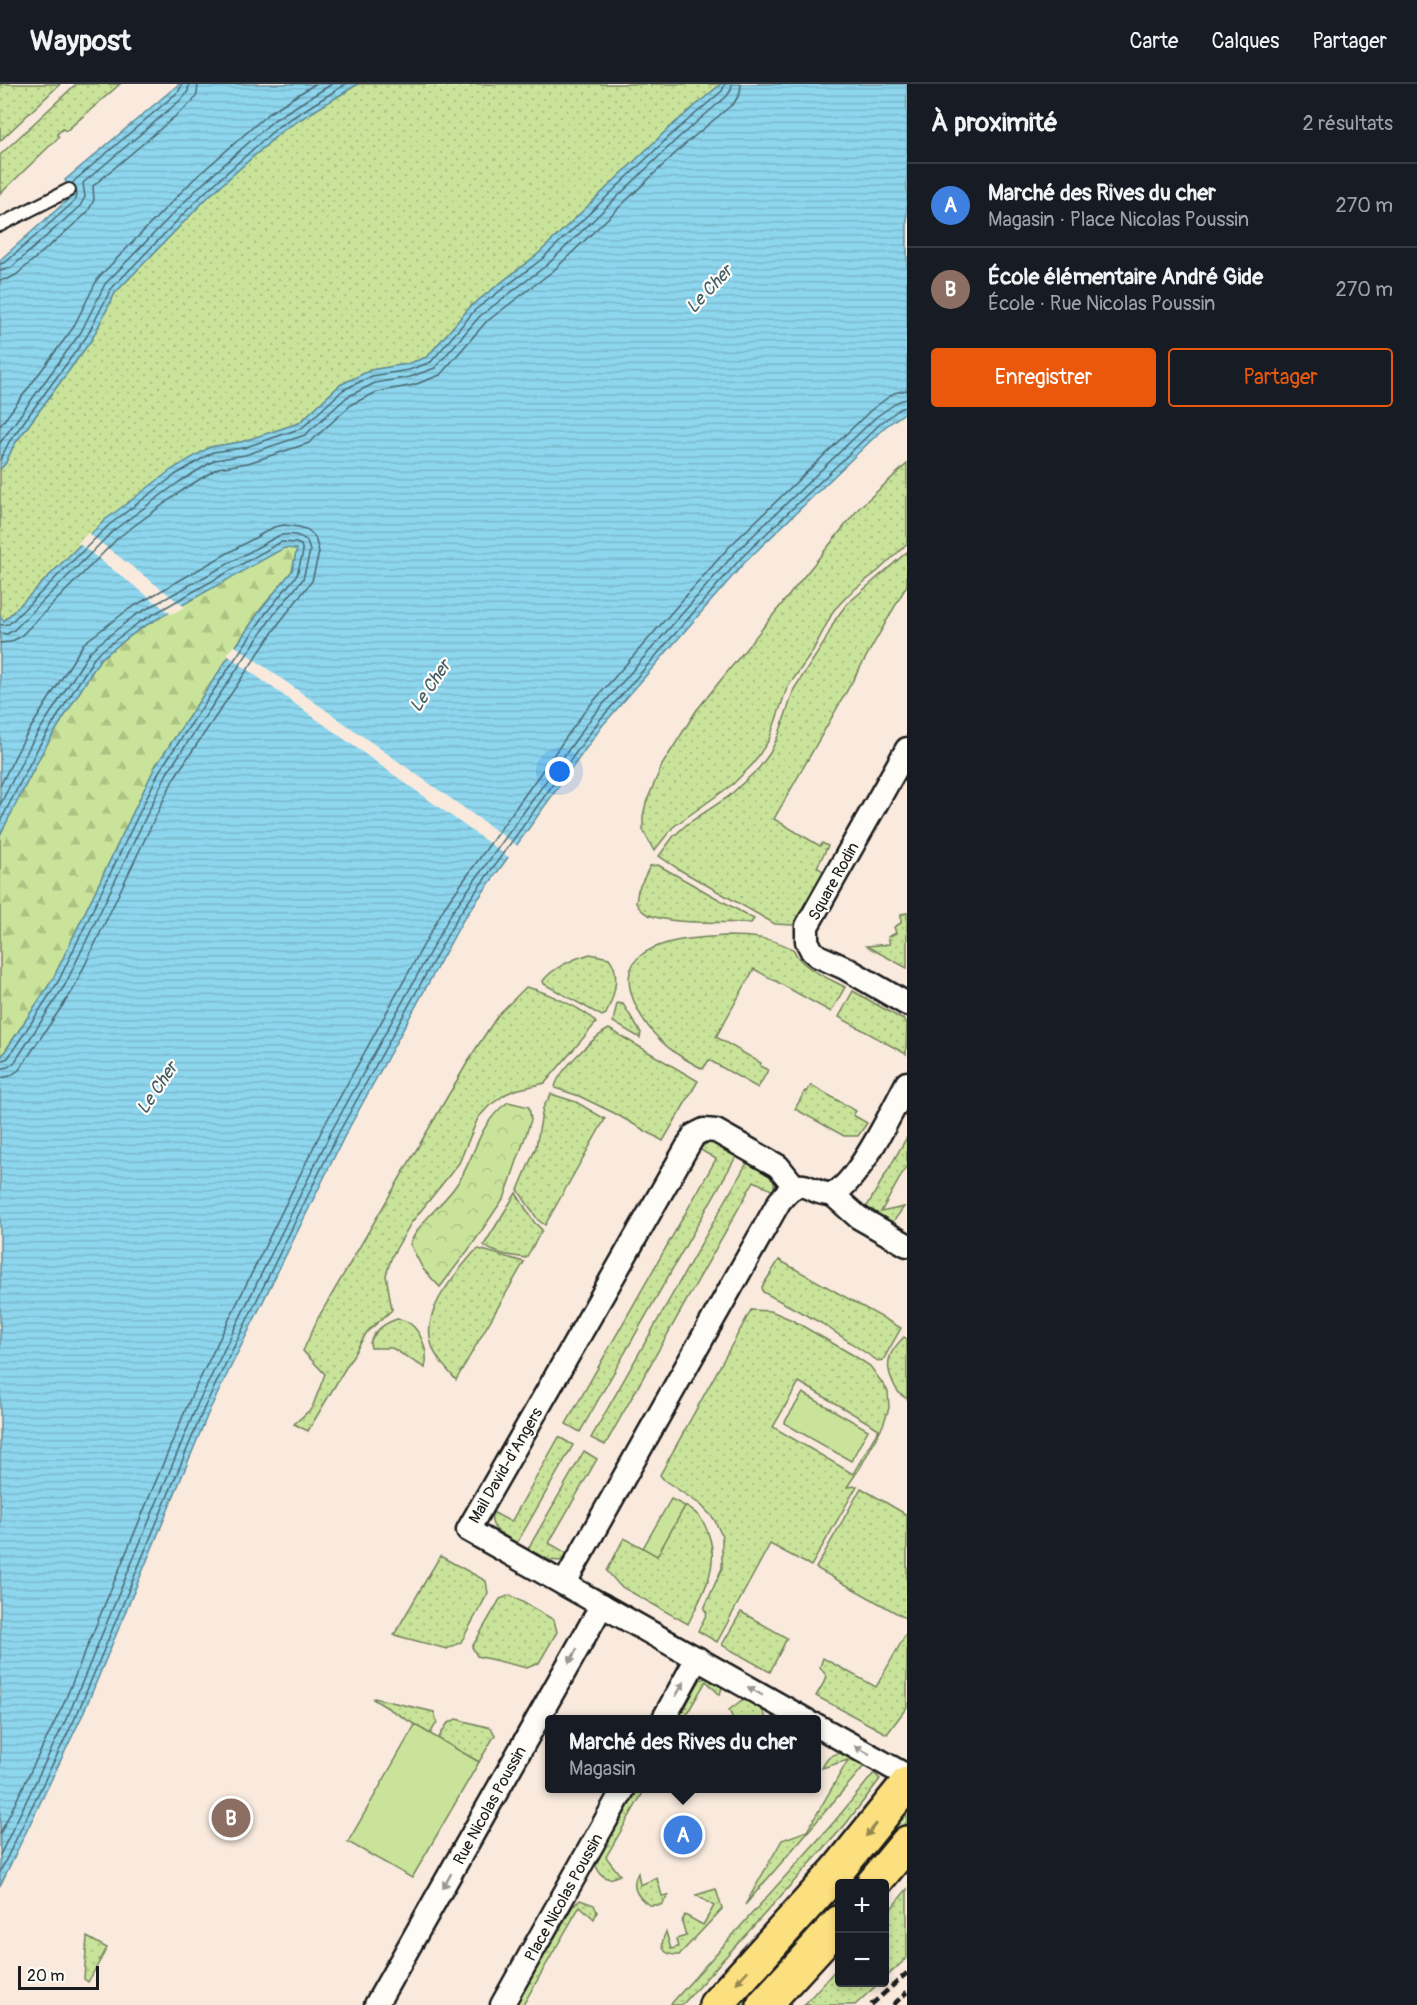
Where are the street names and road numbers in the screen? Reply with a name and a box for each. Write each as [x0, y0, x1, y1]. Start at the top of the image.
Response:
street label: Square Rodin [804, 839, 864, 924]
street label: Mail David-d'Angers [465, 1404, 547, 1527]
street label: Rue Nicolas Poussin [449, 1743, 531, 1868]
street label: Place Nicolas Poussin [520, 1830, 607, 1965]

